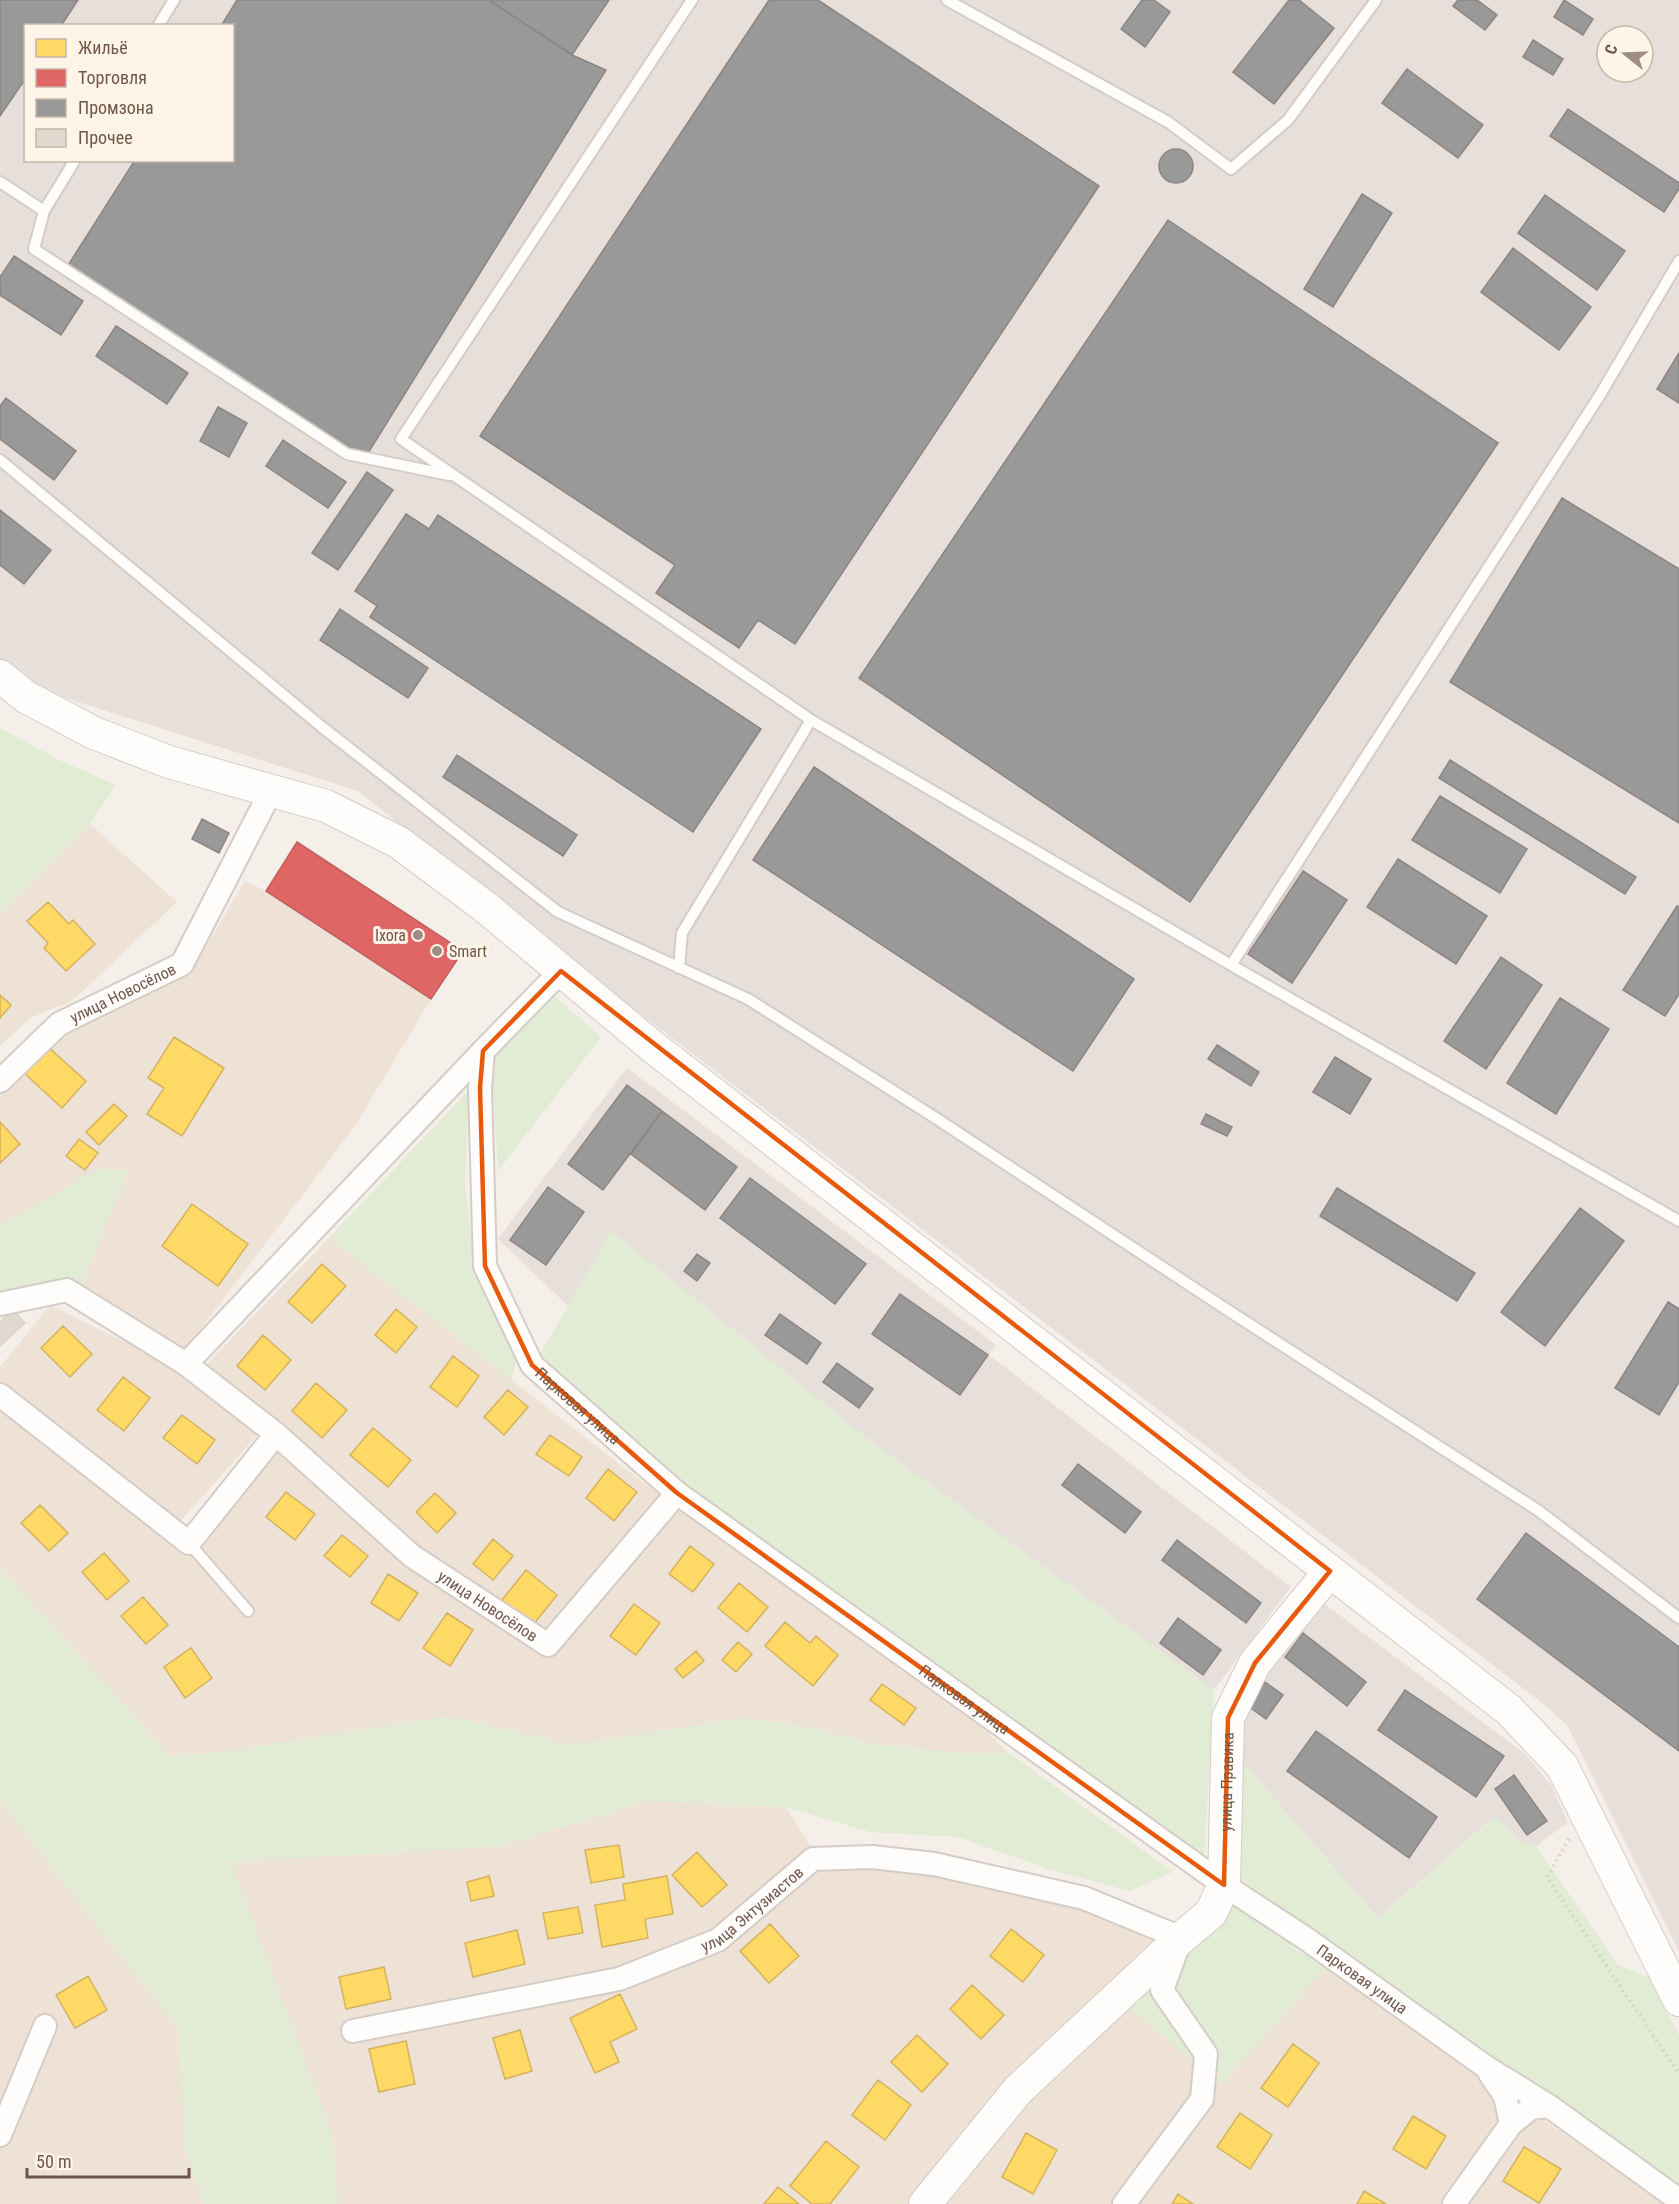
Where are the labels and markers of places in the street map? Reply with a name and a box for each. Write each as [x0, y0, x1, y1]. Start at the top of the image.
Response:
place label: Ixora [375, 926, 406, 945]
marker: Ixora [411, 928, 425, 942]
place label: Smart [449, 942, 487, 961]
marker: Smart [430, 944, 444, 958]

